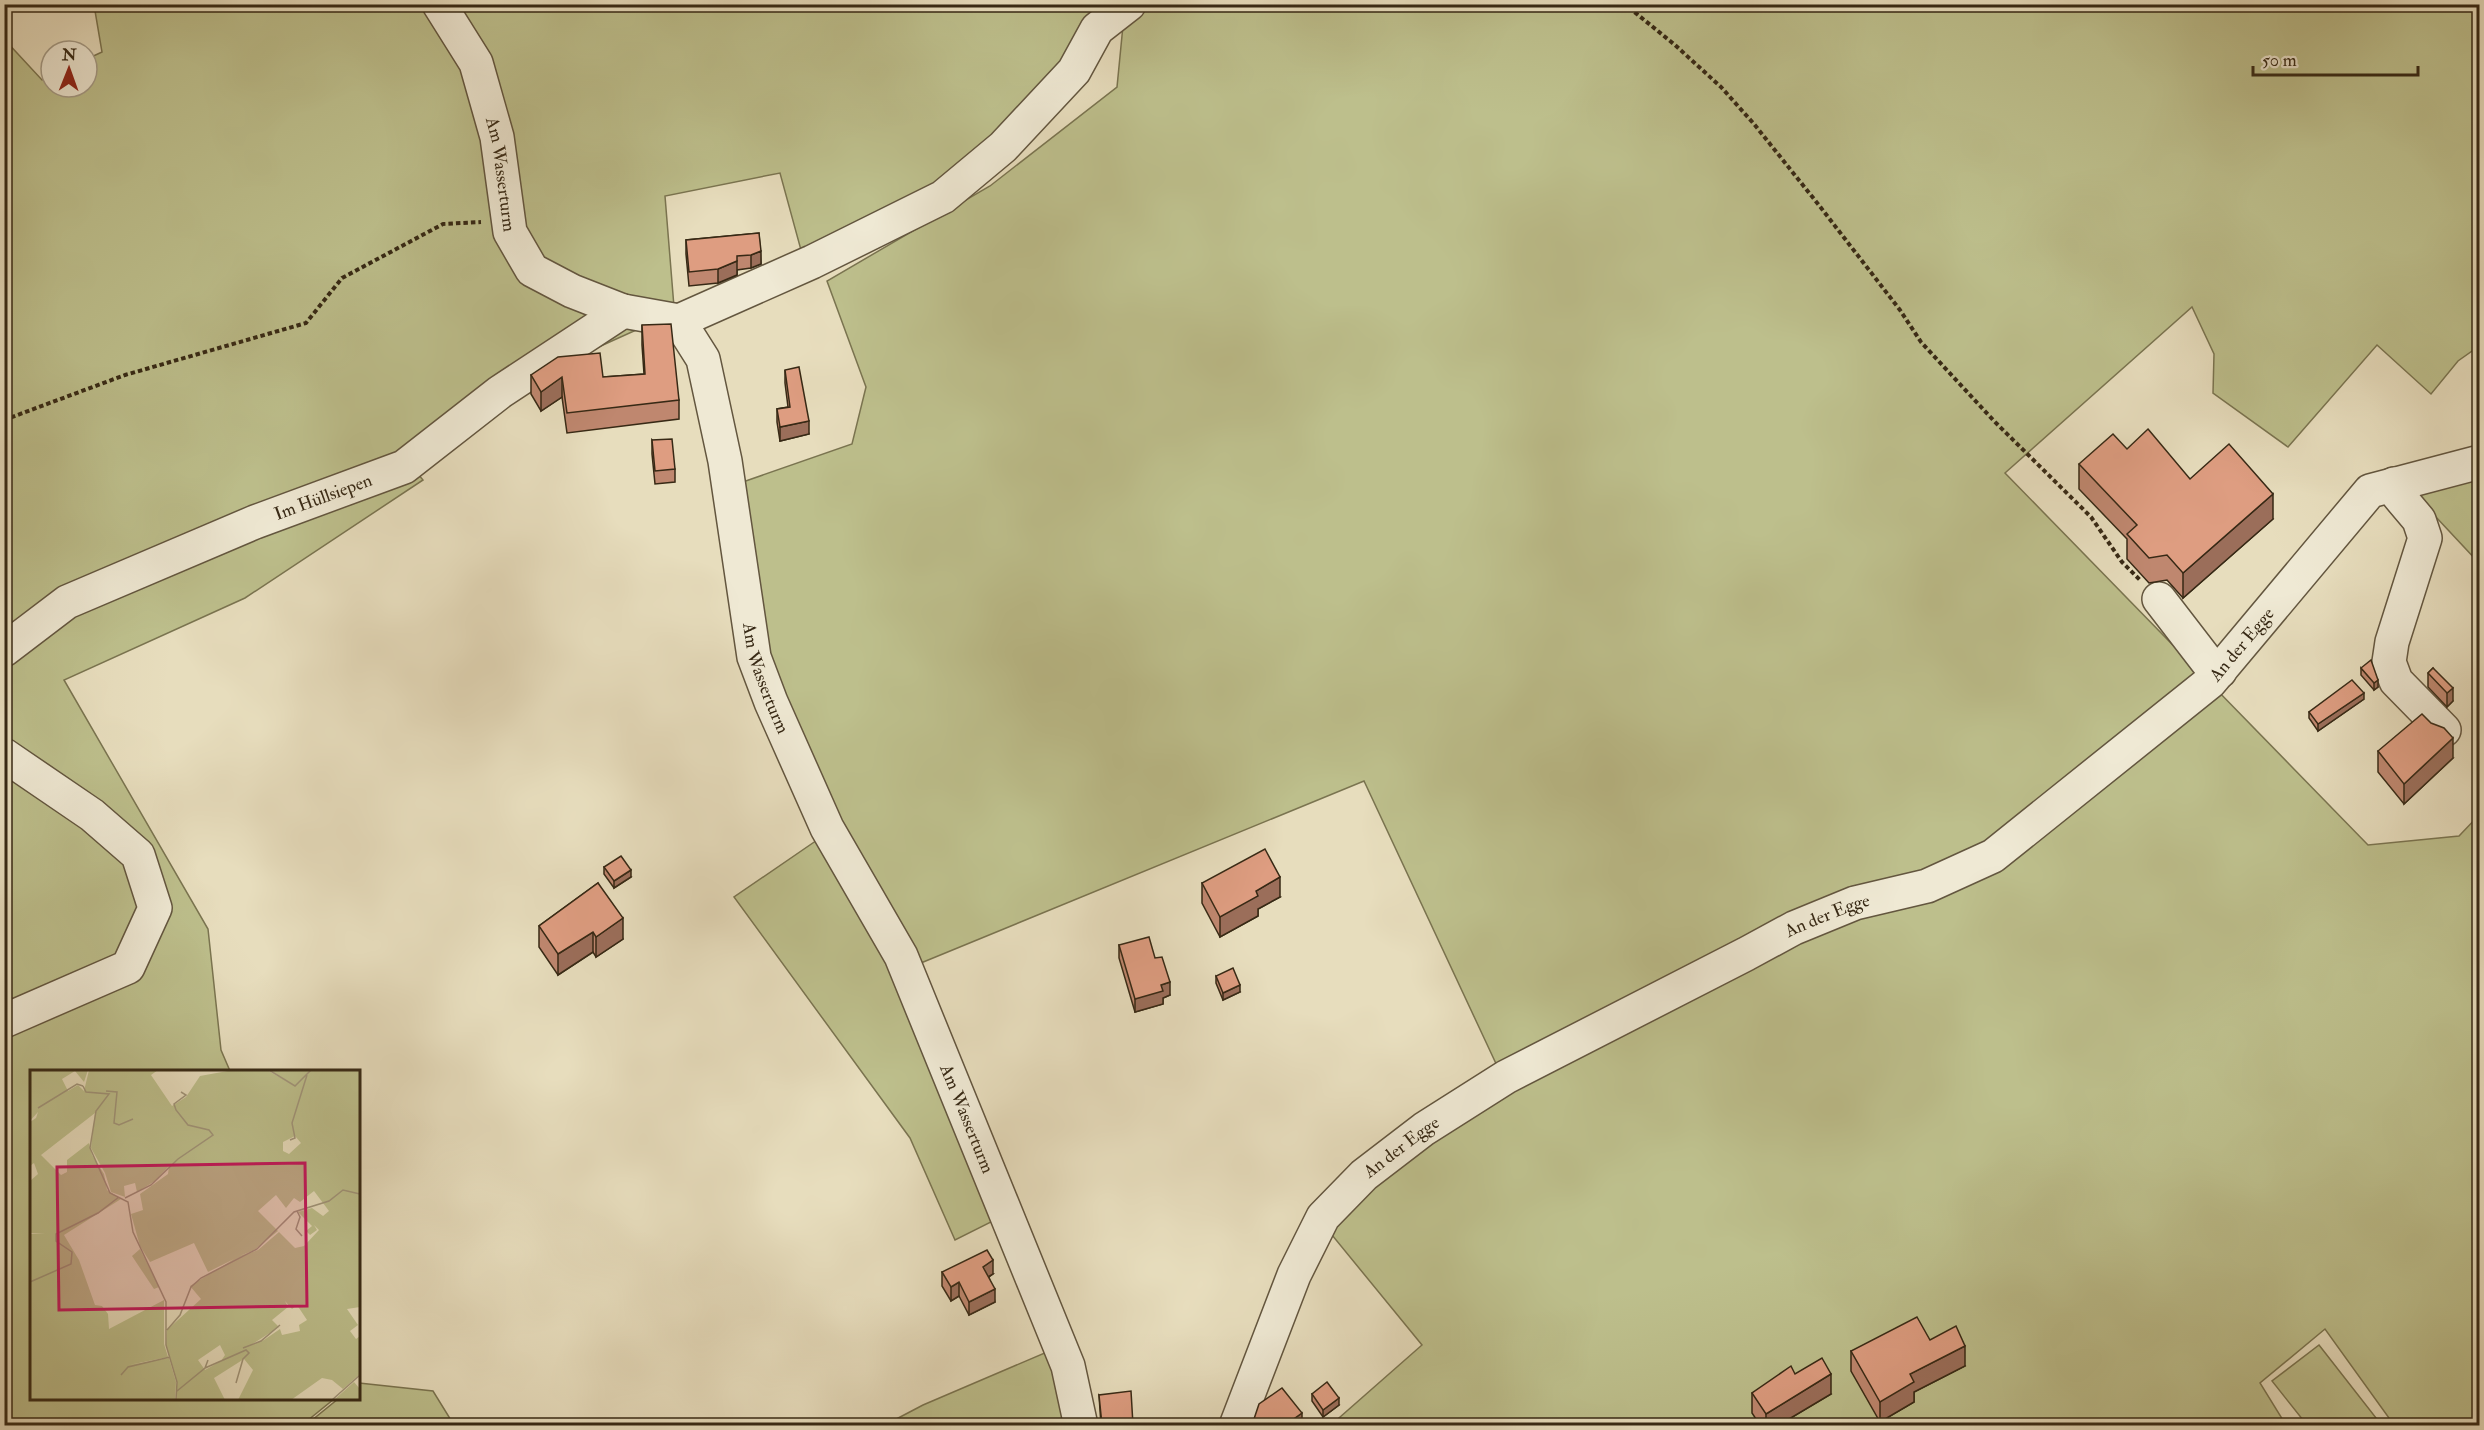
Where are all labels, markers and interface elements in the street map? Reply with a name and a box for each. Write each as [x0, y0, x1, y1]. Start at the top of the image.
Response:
north arrow [39, 39, 99, 99]
scale bar [2253, 39, 2418, 77]
text: N [61, 45, 77, 65]
text: 50 m [2262, 49, 2297, 72]
street label: Am Wasserturm [480, 113, 521, 233]
street label: Im Hüllsiepen [271, 469, 375, 526]
street label: An der Egge [2204, 603, 2280, 687]
street label: Am Wasserturm [737, 620, 795, 737]
street label: An der Egge [1780, 889, 1872, 943]
street label: Am Wasserturm [934, 1060, 999, 1177]
inset map [30, 1070, 360, 1400]
street label: An der Egge [1358, 1111, 1444, 1184]

